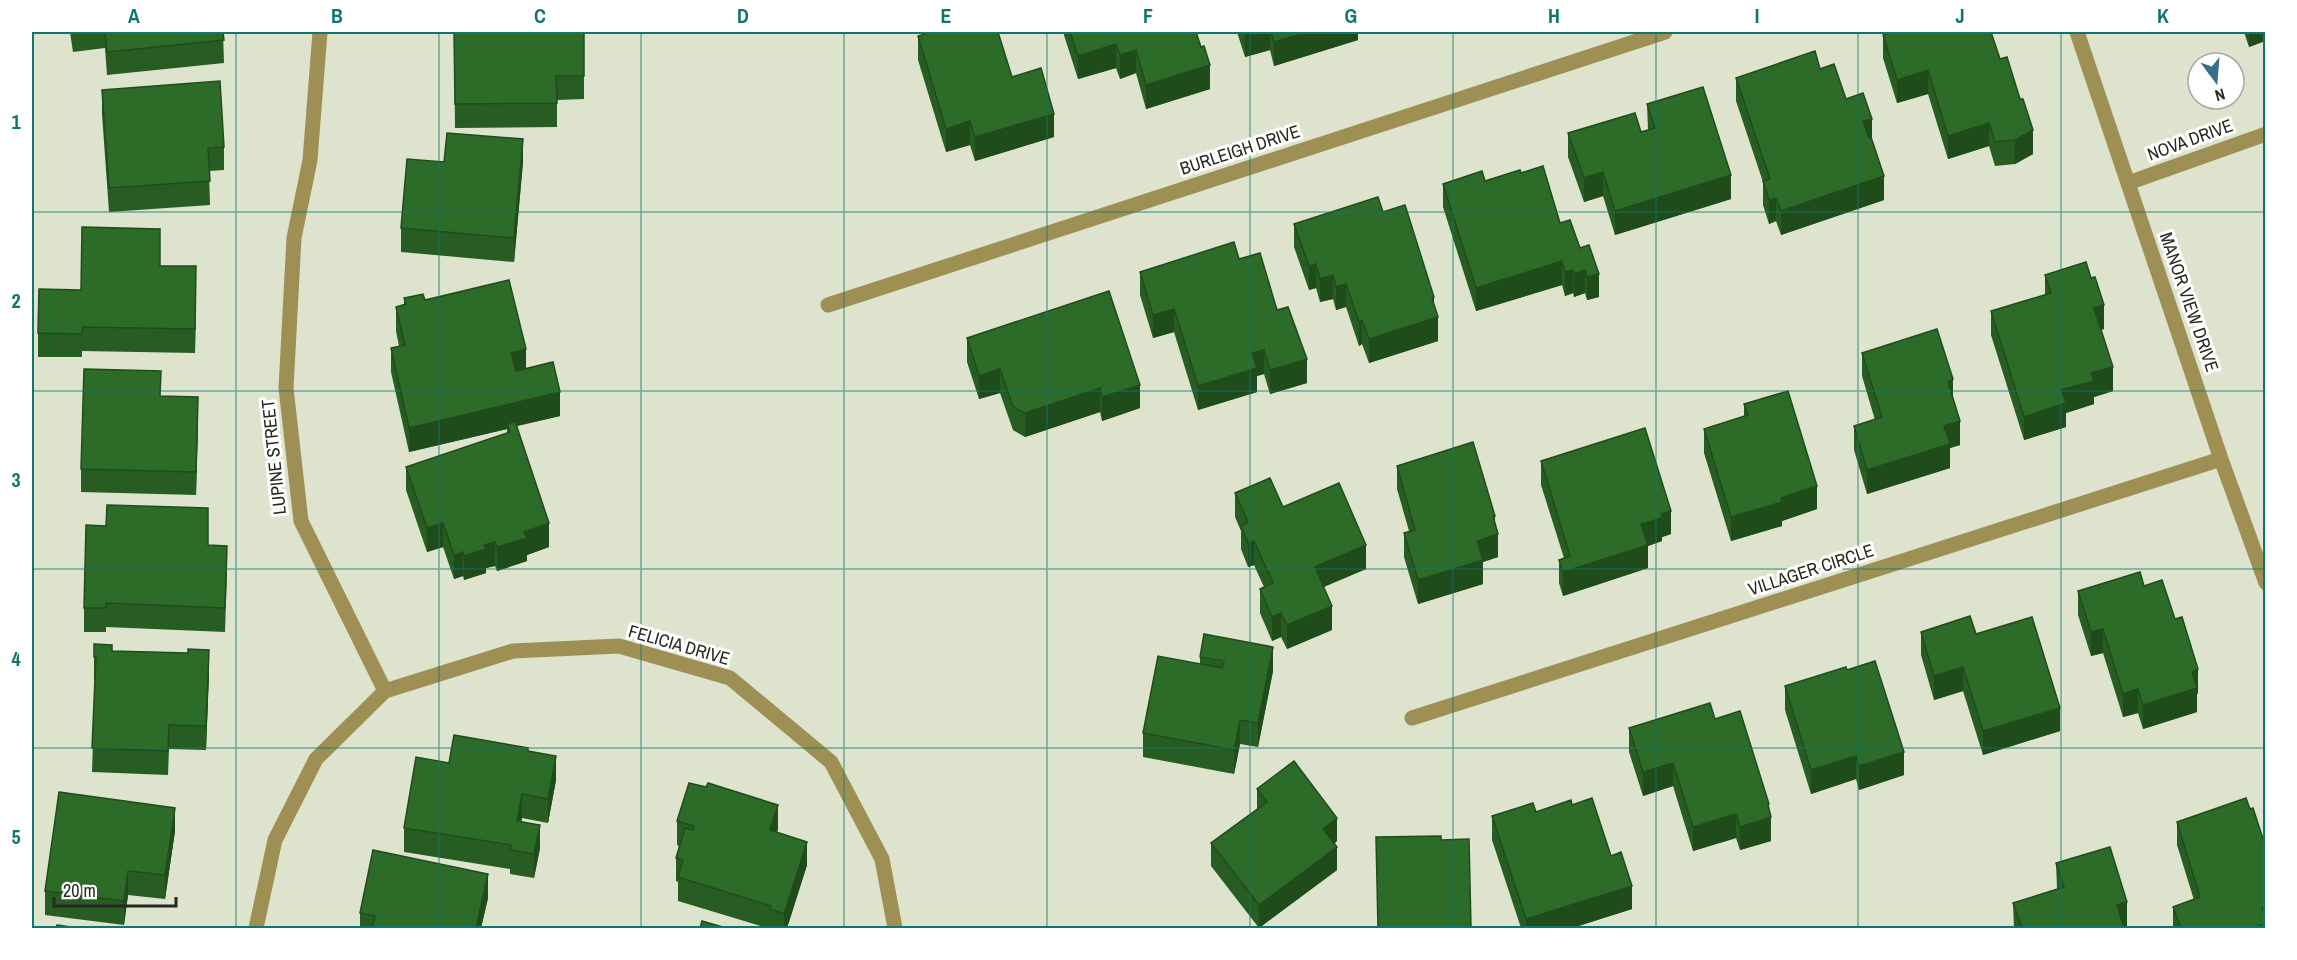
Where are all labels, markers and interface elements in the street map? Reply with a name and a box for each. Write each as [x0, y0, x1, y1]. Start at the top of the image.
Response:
text: A [128, 2, 140, 29]
text: B [331, 2, 343, 29]
text: C [534, 2, 546, 29]
text: D [737, 2, 749, 29]
text: E [941, 2, 952, 29]
text: F [1143, 2, 1153, 29]
text: G [1345, 2, 1357, 29]
text: H [1548, 2, 1560, 29]
text: I [1755, 2, 1759, 29]
text: J [1955, 2, 1965, 29]
text: K [2157, 2, 2169, 29]
north arrow [2186, 51, 2246, 111]
text: N [2213, 84, 2228, 107]
text: 1 [11, 108, 21, 135]
street label: NOVA DRIVE [2144, 113, 2236, 167]
street label: BURLEIGH DRIVE [1177, 118, 1303, 181]
street label: MANOR VIEW DRIVE [2154, 229, 2225, 375]
text: 2 [11, 287, 21, 314]
street label: LUPINE STREET [255, 398, 292, 516]
text: 3 [11, 466, 21, 493]
street label: VILLAGER CIRCLE [1745, 537, 1877, 602]
street label: FELICIA DRIVE [626, 618, 733, 671]
text: 4 [11, 645, 21, 672]
text: 5 [11, 823, 21, 850]
scale bar [54, 870, 176, 908]
text: 20 m [63, 878, 96, 903]

